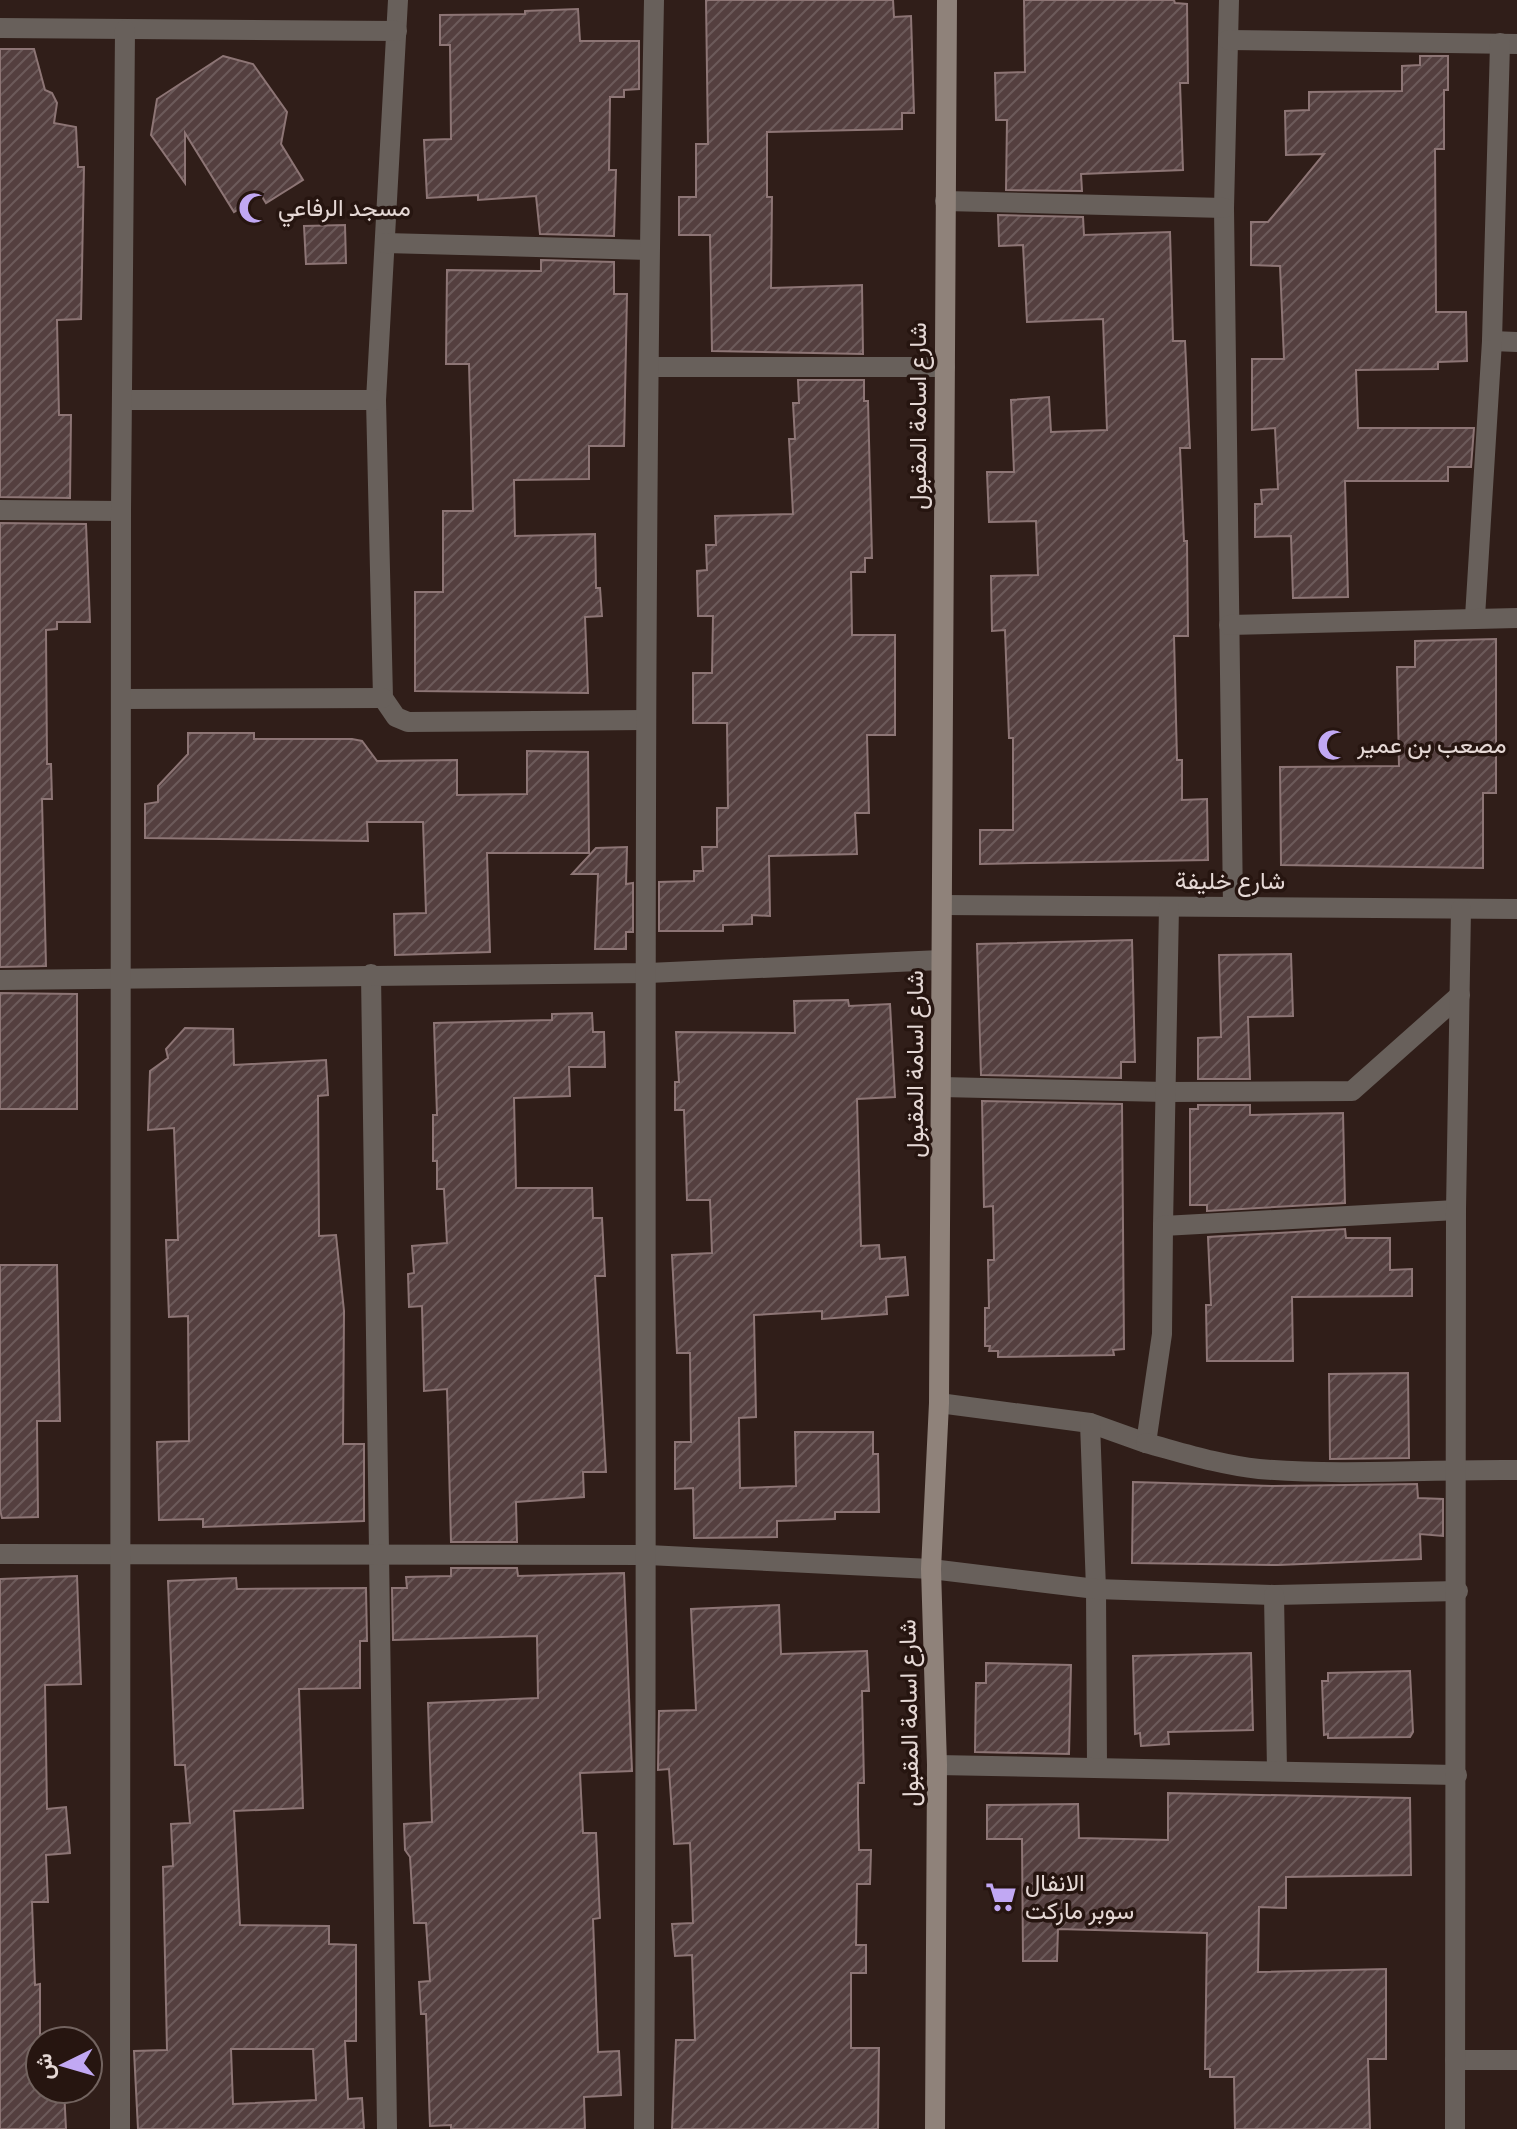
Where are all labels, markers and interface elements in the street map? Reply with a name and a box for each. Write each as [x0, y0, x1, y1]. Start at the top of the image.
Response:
place label: مسجد الرفاعي [278, 189, 411, 227]
mosque icon: مسجد الرفاعي [237, 191, 271, 225]
street label: شارع اسامة المقبول [899, 322, 935, 510]
place label: مصعب بن عمير [1356, 726, 1507, 762]
mosque icon: مصعب بن عمير [1316, 728, 1350, 762]
street label: شارع خليفة [1175, 862, 1285, 898]
street label: شارع اسامة المقبول [896, 970, 932, 1158]
street label: شارع اسامة المقبول [888, 1619, 928, 1807]
place label: الانفال سوبر ماركت [1025, 1864, 1134, 1928]
supermarket icon: الانفال سوبر ماركت [984, 1880, 1018, 1914]
north arrow [24, 2025, 104, 2105]
text: ش [26, 2052, 62, 2081]

